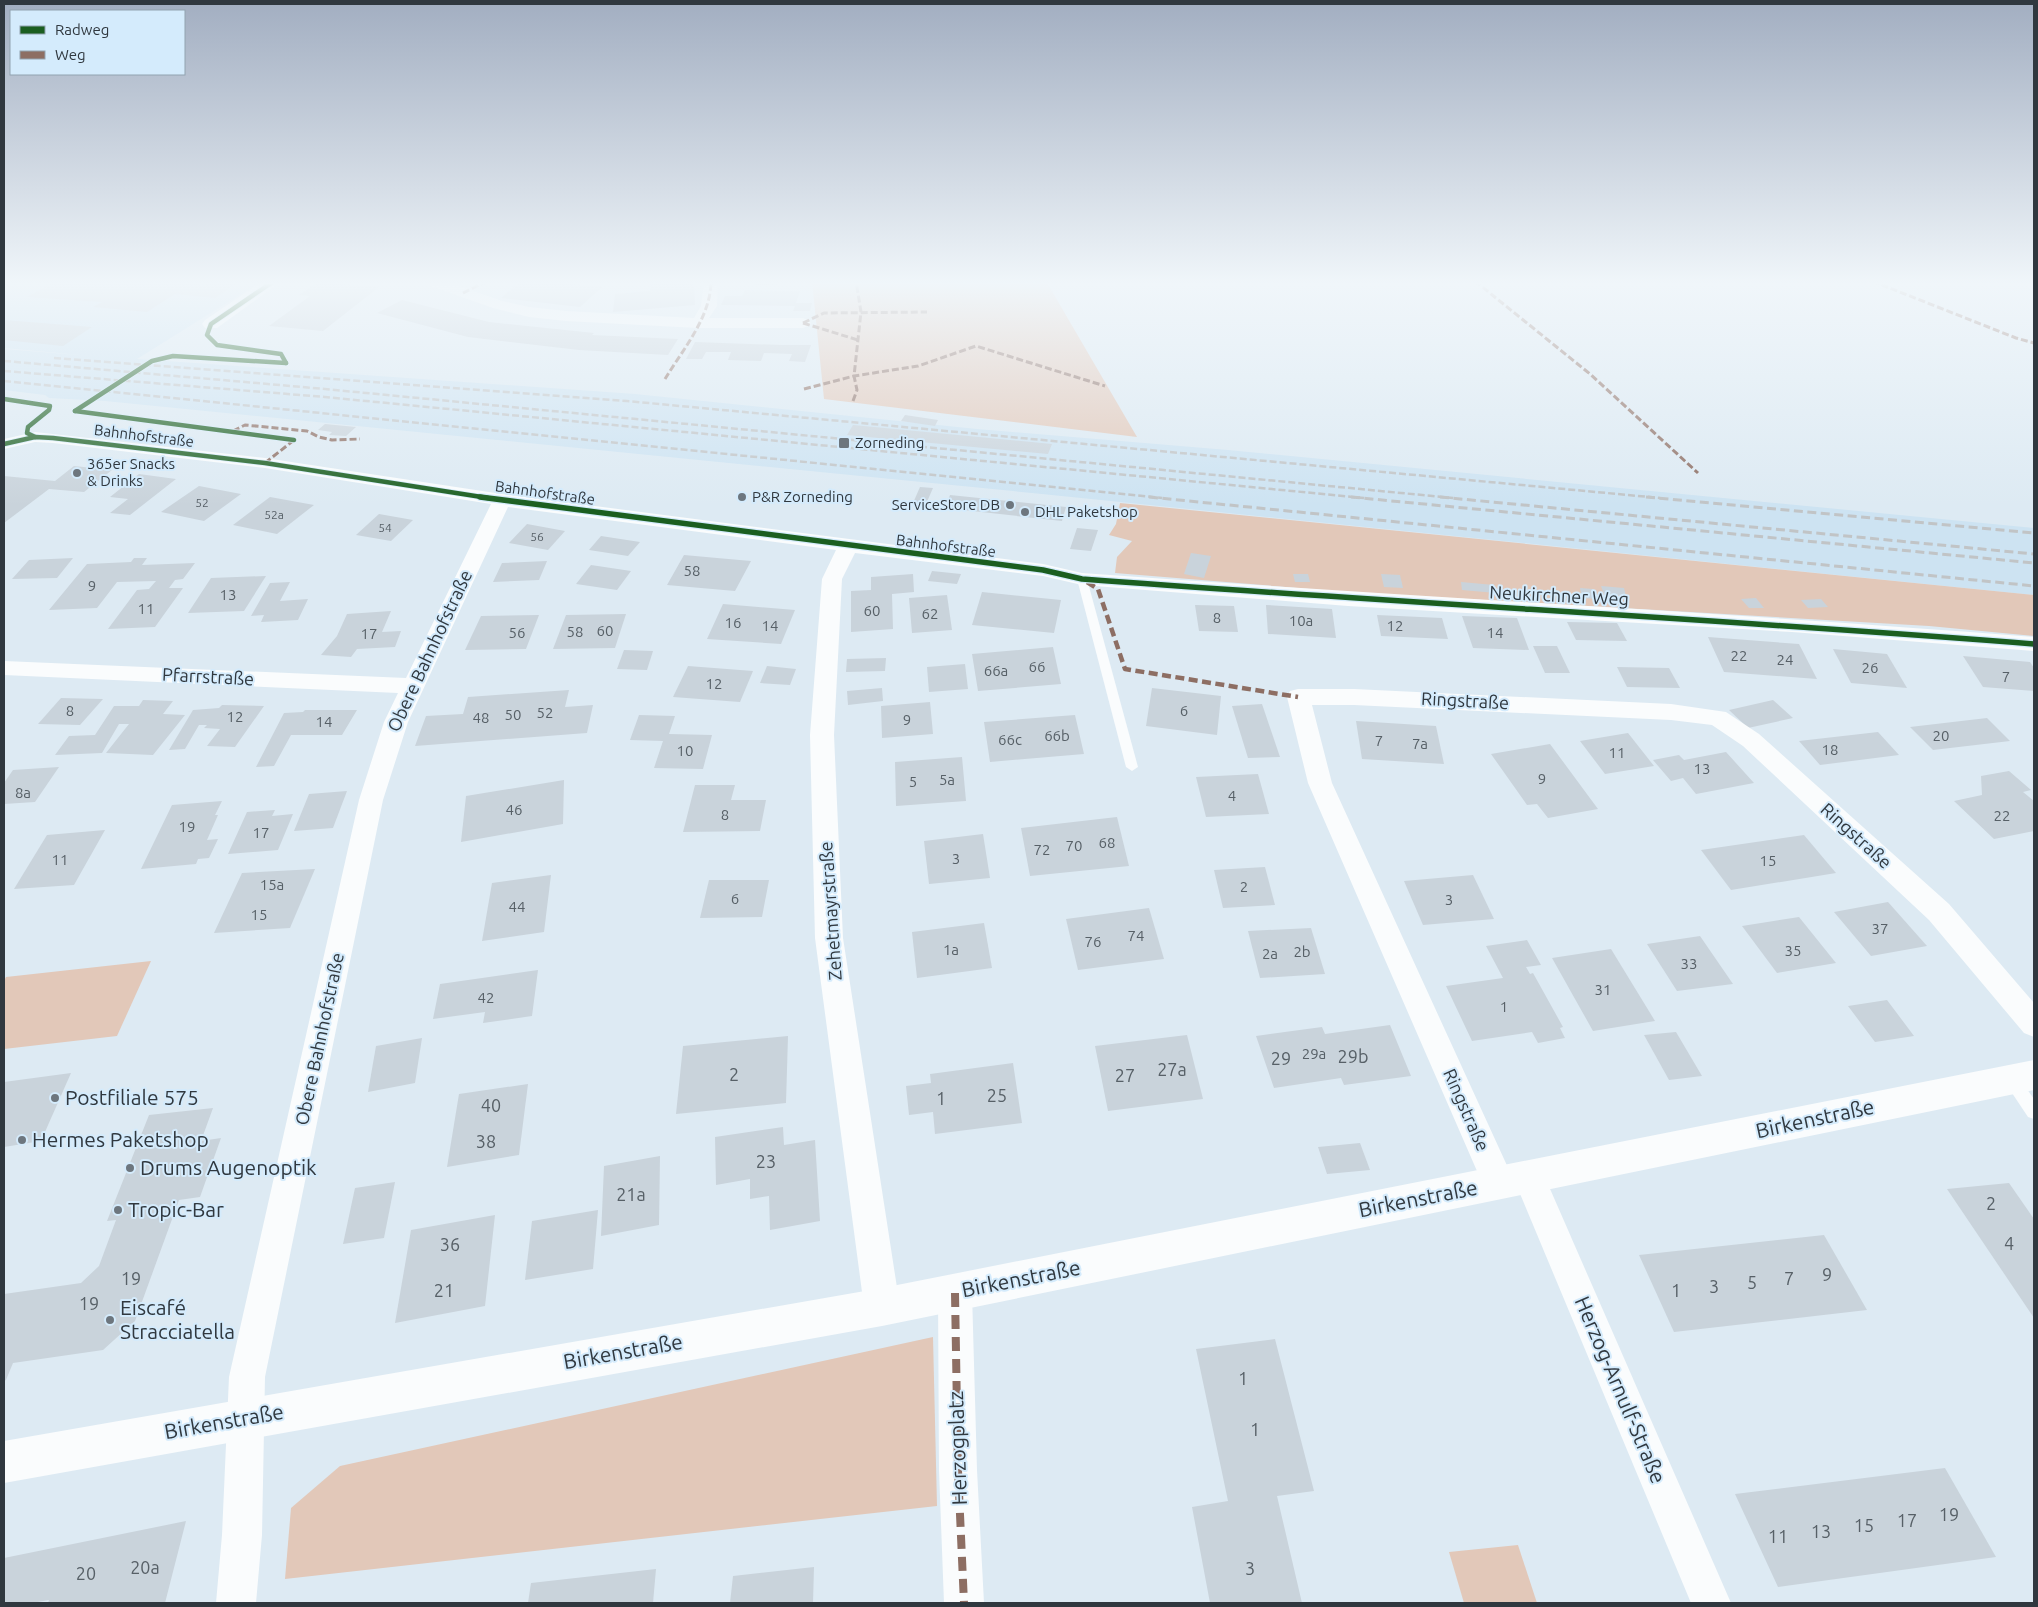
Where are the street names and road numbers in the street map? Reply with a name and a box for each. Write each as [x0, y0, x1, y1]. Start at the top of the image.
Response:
street label: Bahnhofstraße [93, 421, 195, 450]
street label: Bahnhofstraße [494, 477, 596, 508]
street label: Bahnhofstraße [895, 531, 997, 560]
street label: Obere Bahnhofstraße [383, 567, 475, 735]
street label: Neukirchner Weg [1489, 581, 1629, 609]
street label: Pfarrstraße [161, 664, 255, 688]
street label: Ringstraße [1421, 688, 1509, 712]
street label: Ringstraße [1817, 798, 1896, 872]
street label: Zehetmayrstraße [815, 841, 845, 981]
street label: Obere Bahnhofstraße [291, 951, 347, 1127]
street label: Ringstraße [1440, 1065, 1494, 1154]
street label: Birkenstraße [1753, 1094, 1876, 1142]
street label: Birkenstraße [1356, 1175, 1479, 1221]
street label: Birkenstraße [959, 1255, 1082, 1301]
street label: Herzog-Arnulf-Straße [1571, 1292, 1671, 1487]
street label: Birkenstraße [561, 1329, 684, 1373]
street label: Herzogplatz [943, 1390, 971, 1506]
street label: Birkenstraße [162, 1399, 285, 1443]

